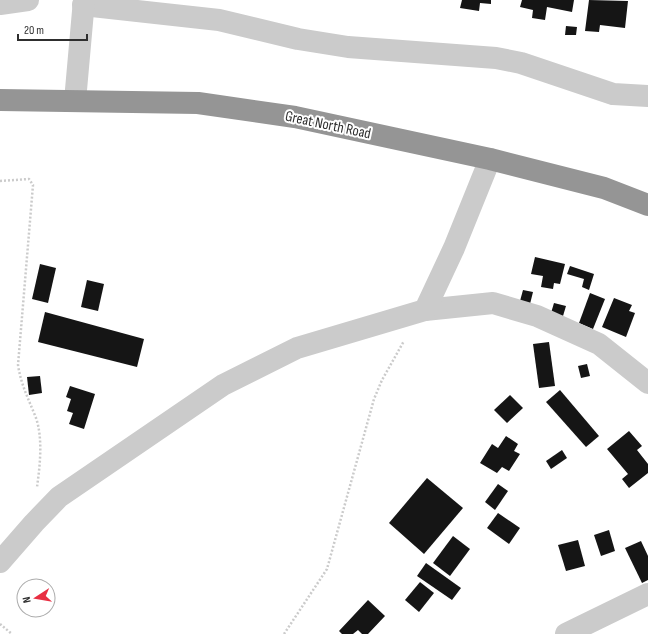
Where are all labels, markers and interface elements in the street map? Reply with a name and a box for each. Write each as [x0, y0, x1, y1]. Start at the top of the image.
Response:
scale bar [18, 16, 87, 42]
text: 20 m [24, 23, 44, 38]
street label: Great North Road [283, 107, 373, 143]
north arrow [16, 578, 56, 618]
text: N [20, 596, 34, 604]

